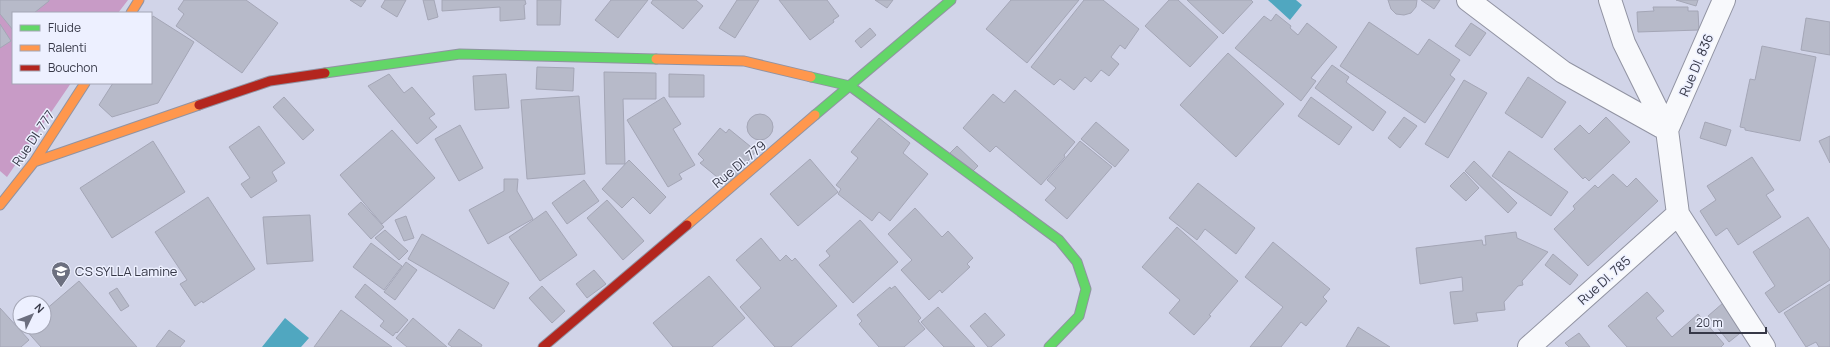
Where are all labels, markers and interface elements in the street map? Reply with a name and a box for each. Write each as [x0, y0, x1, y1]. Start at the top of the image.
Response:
legend [12, 12, 152, 84]
text: Fluide [48, 19, 81, 36]
street label: Rue DI. 836 [1675, 31, 1717, 99]
text: Ralenti [48, 39, 87, 56]
text: Bouchon [48, 59, 98, 76]
street label: Rue DI. 777 [8, 106, 58, 170]
street label: Rue DI. 779 [708, 136, 770, 192]
street label: Rue DI. 785 [1574, 251, 1634, 309]
school or university icon: CS SYLLA Lamine [50, 260, 72, 288]
place label: CS SYLLA Lamine [75, 262, 178, 280]
north arrow [12, 295, 52, 335]
text: N [31, 300, 48, 316]
scale bar [1690, 309, 1766, 335]
text: 20 m [1696, 314, 1723, 331]

